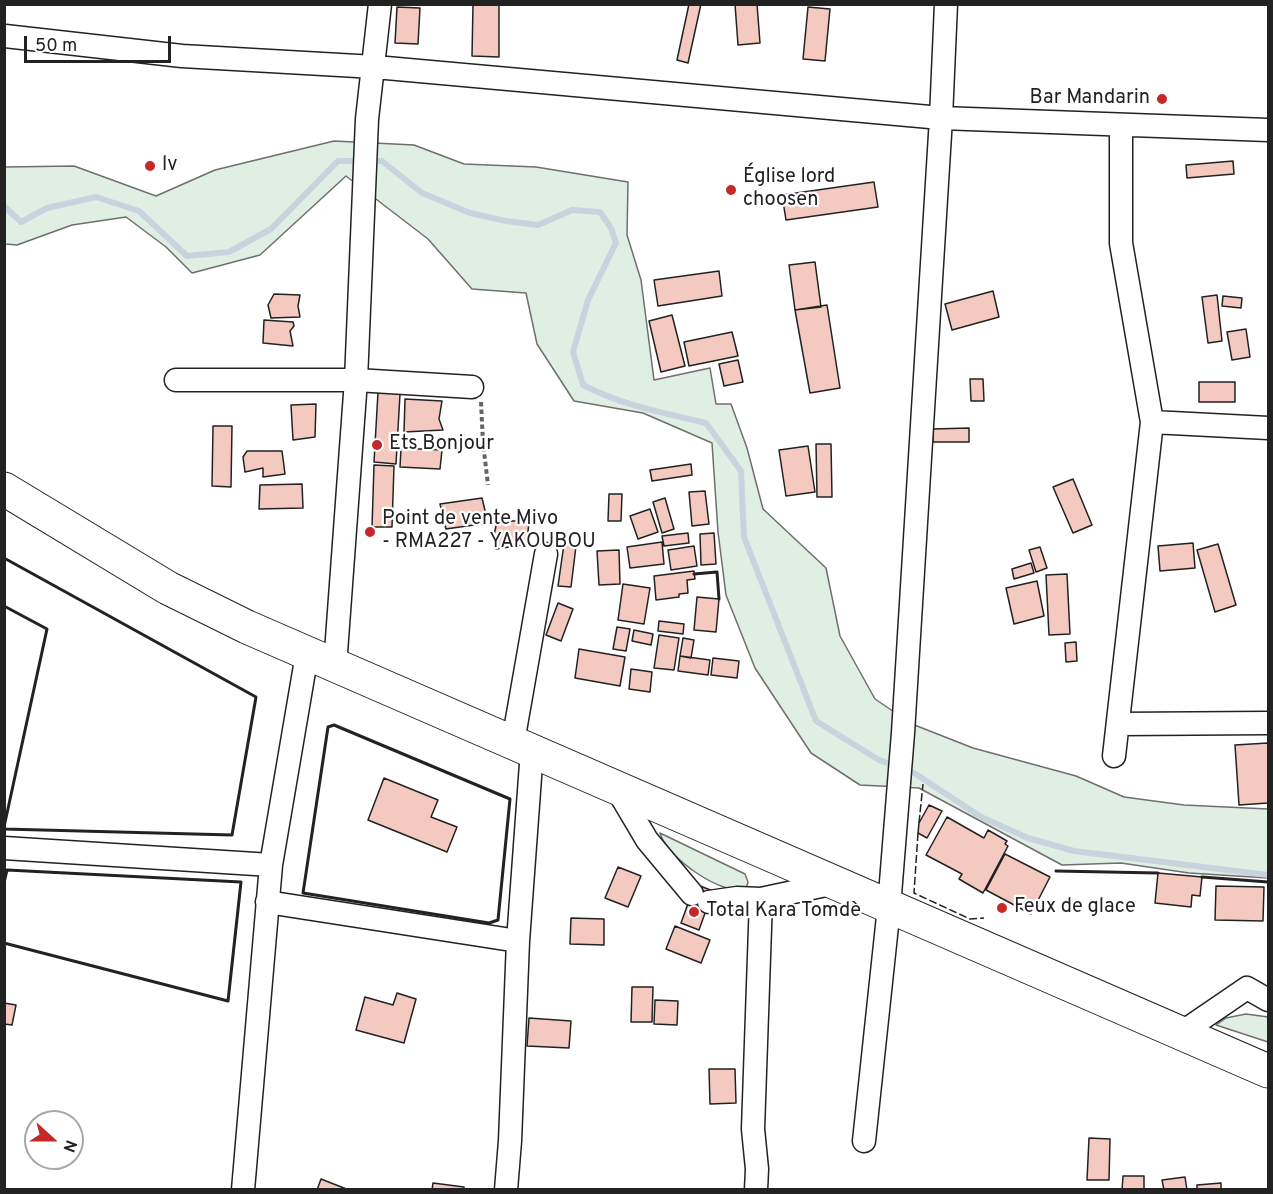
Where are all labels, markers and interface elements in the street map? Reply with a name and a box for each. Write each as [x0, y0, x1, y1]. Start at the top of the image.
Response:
scale bar [27, 24, 174, 62]
text: 50 m [35, 35, 77, 58]
place label: Bar Mandarin [1030, 87, 1150, 111]
marker: Bar Mandarin [1155, 92, 1169, 106]
place label: lv [162, 154, 177, 178]
marker: lv [143, 159, 157, 173]
place label: Église lord choosen [743, 166, 835, 213]
marker: Église lord choosen [724, 183, 738, 197]
place label: Ets Bonjour [389, 433, 494, 457]
marker: Ets Bonjour [370, 438, 384, 452]
place label: Point de vente Mivo - RMA227 - YAKOUBOU [382, 508, 596, 555]
marker: Point de vente Mivo - RMA227 - YAKOUBOU [363, 525, 377, 539]
place label: Feux de glace [1014, 896, 1136, 920]
place label: Total Kara Tomdè [706, 900, 861, 924]
marker: Feux de glace [995, 901, 1009, 915]
marker: Total Kara Tomdè [687, 905, 701, 919]
north arrow [24, 1110, 84, 1170]
text: N [58, 1137, 80, 1155]

